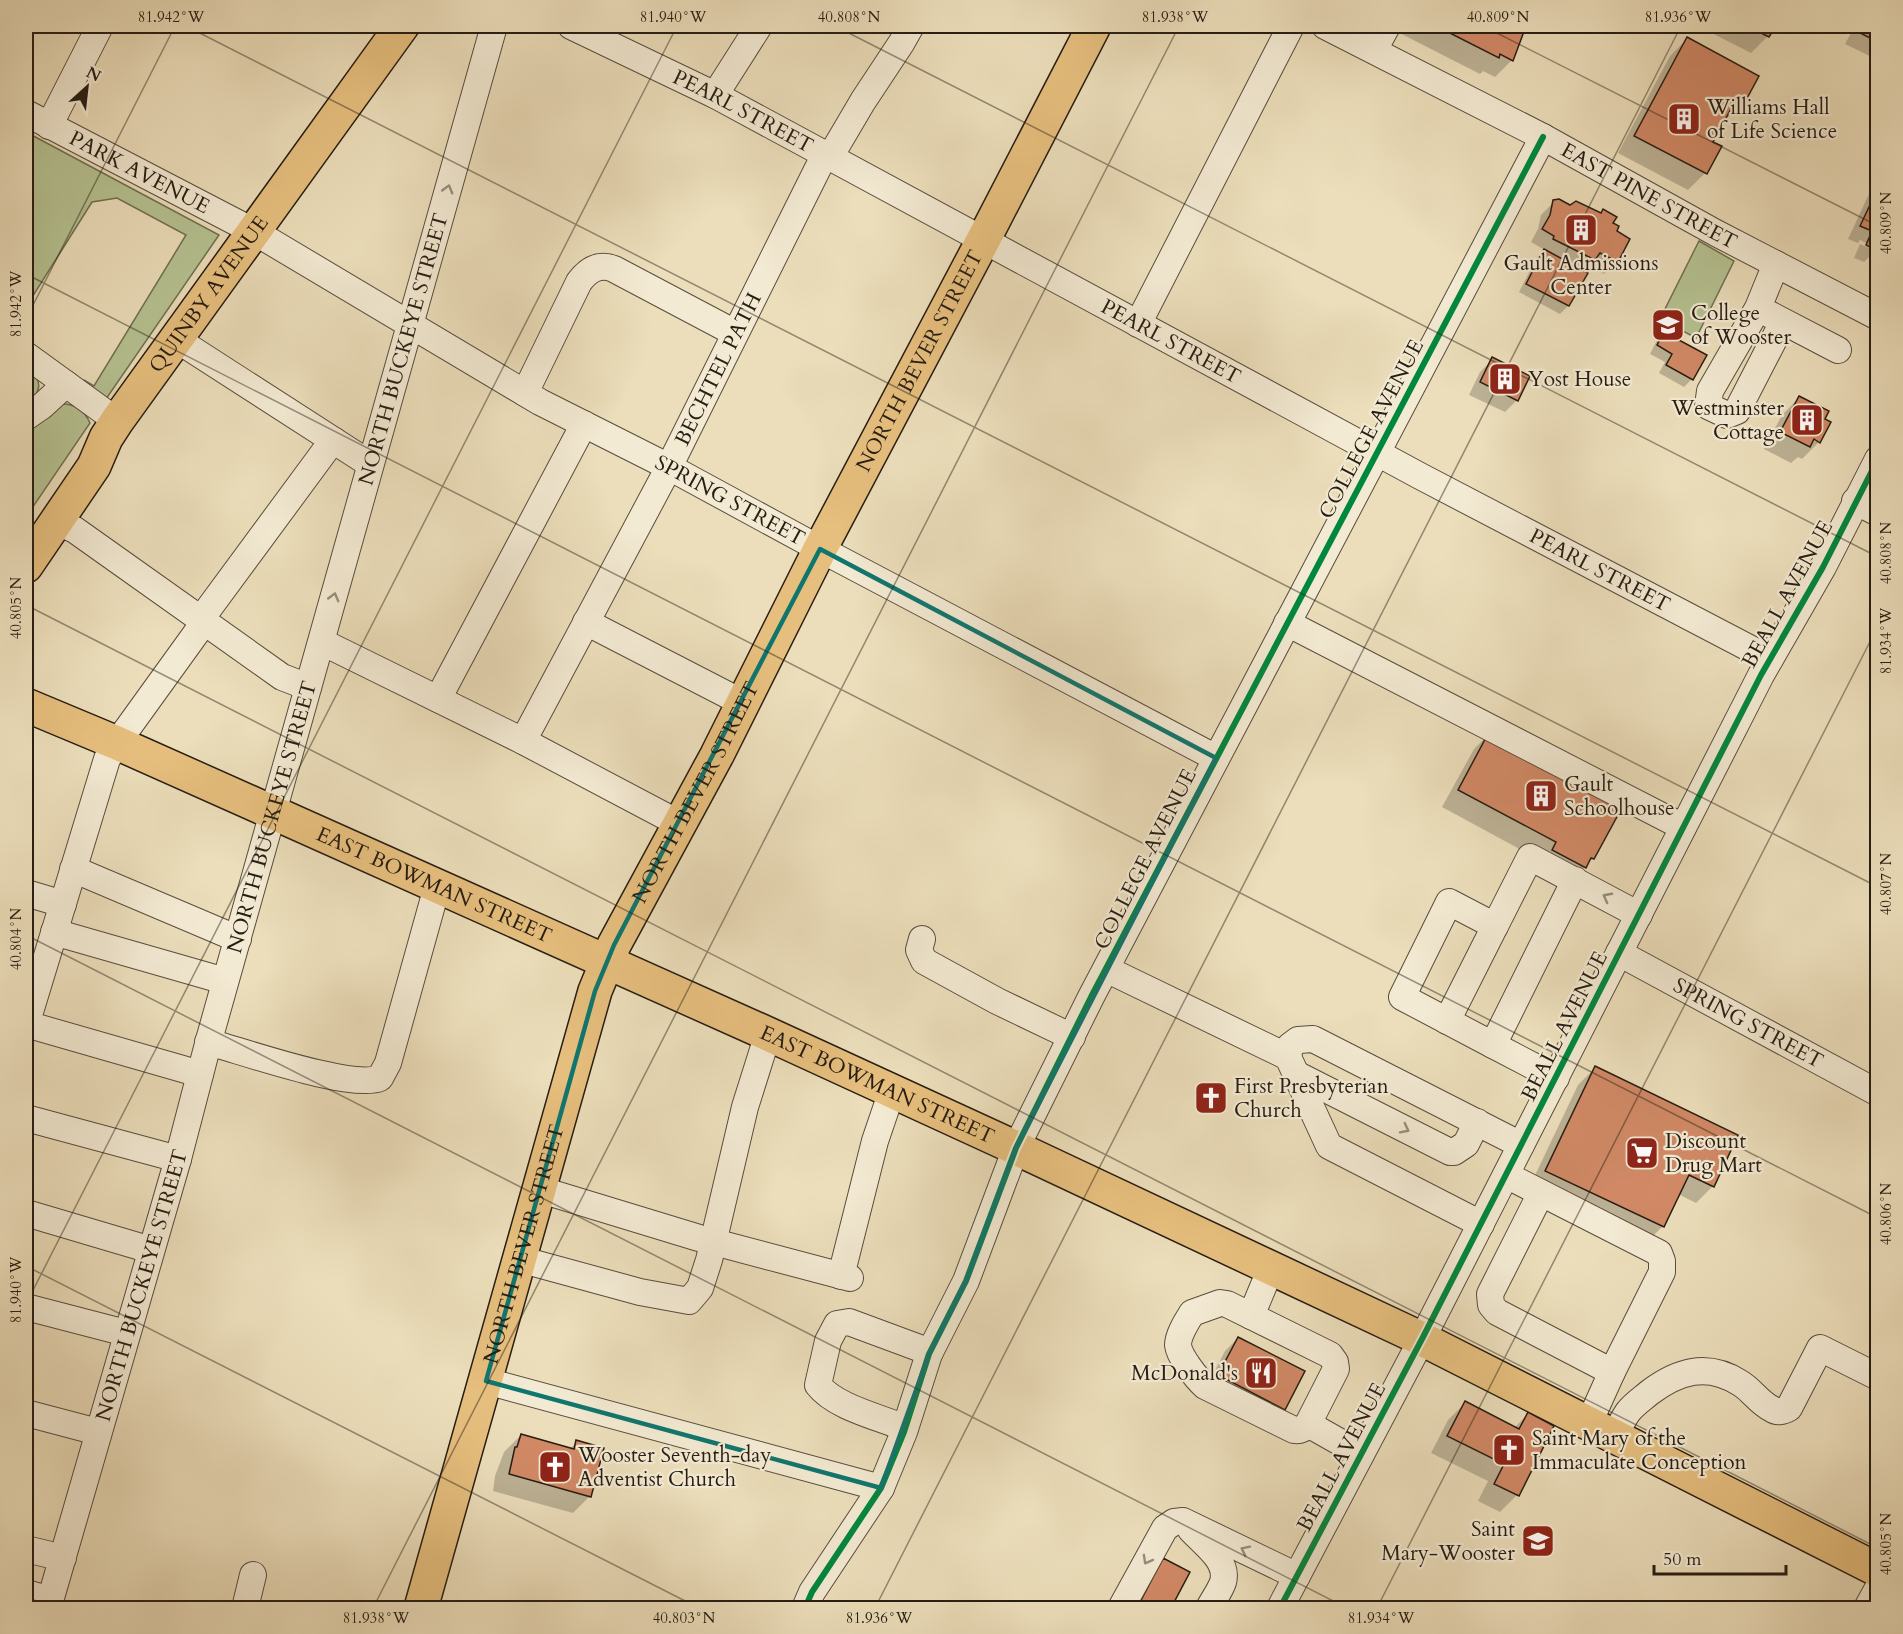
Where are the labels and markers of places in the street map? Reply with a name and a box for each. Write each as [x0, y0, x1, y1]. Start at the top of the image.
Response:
place label: Williams Hall of Life Science [1706, 93, 1837, 146]
building icon: Williams Hall of Life Science [1666, 101, 1702, 137]
building icon: Gault Admissions Center [1563, 212, 1599, 248]
place label: Gault Admissions Center [1504, 249, 1658, 302]
place label: College of Wooster [1691, 299, 1791, 352]
school or university icon: College of Wooster [1650, 307, 1686, 343]
building icon: Yost House [1487, 361, 1523, 397]
place label: Yost House [1528, 365, 1631, 394]
place label: Westminster Cottage [1670, 394, 1784, 447]
building icon: Westminster Cottage [1789, 402, 1825, 438]
place label: Gault Schoolhouse [1564, 770, 1675, 823]
building icon: Gault Schoolhouse [1523, 778, 1559, 814]
place label: First Presbyterian Church [1234, 1072, 1389, 1125]
church icon: First Presbyterian Church [1193, 1080, 1229, 1116]
place label: Discount Drug Mart [1665, 1127, 1762, 1180]
supermarket icon: Discount Drug Mart [1624, 1135, 1660, 1171]
restaurant icon: McDonald's [1243, 1355, 1279, 1391]
place label: McDonald's [1131, 1359, 1238, 1388]
place label: Saint Mary of the Immaculate Conception [1532, 1424, 1747, 1477]
church icon: Saint Mary of the Immaculate Conception [1491, 1432, 1527, 1468]
place label: Wooster Seventh-day Adventist Church [577, 1441, 771, 1494]
church icon: Wooster Seventh-day Adventist Church [537, 1449, 573, 1485]
place label: Saint Mary-Wooster [1381, 1515, 1515, 1568]
school or university icon: Saint Mary-Wooster [1520, 1523, 1556, 1559]

